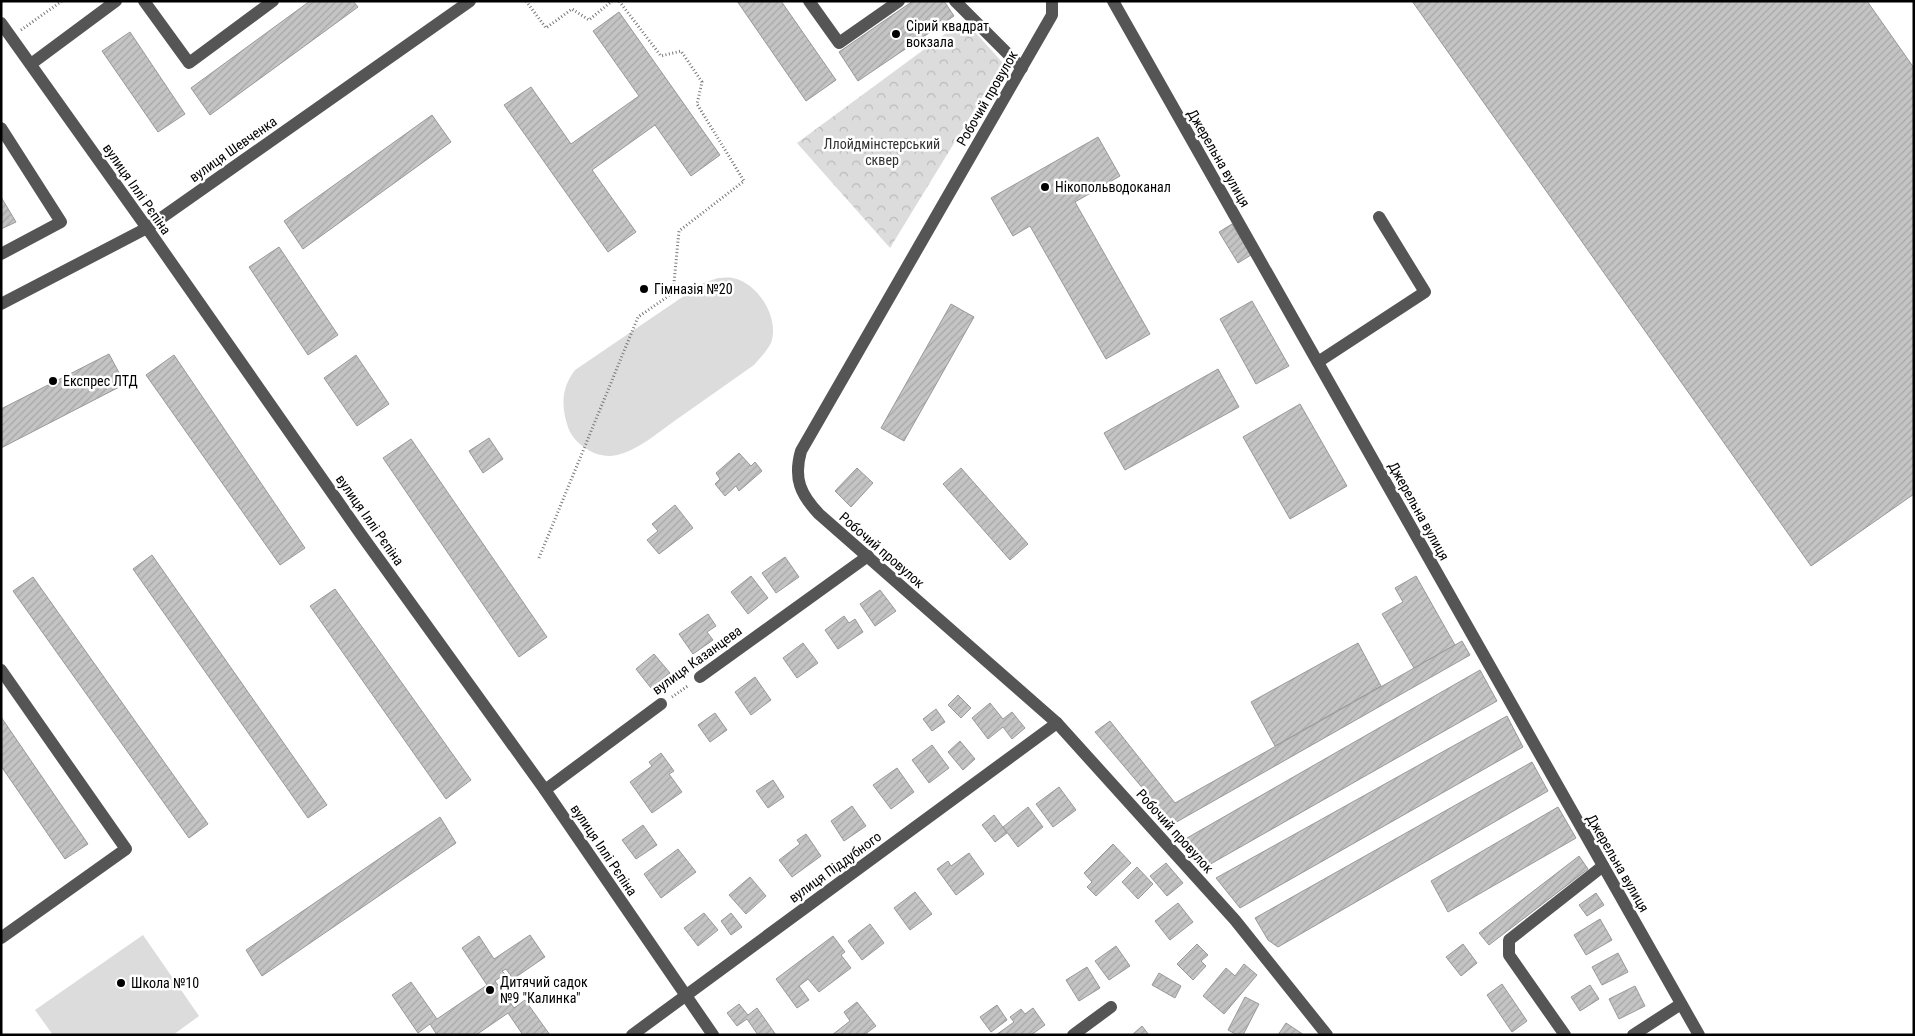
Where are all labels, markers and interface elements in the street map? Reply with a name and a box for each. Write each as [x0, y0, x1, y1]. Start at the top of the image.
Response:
place label: Сірий квадрат вокзала [906, 18, 989, 50]
marker: Сірий квадрат вокзала [890, 28, 902, 40]
street label: Робочий провулок [953, 47, 1021, 148]
street label: Джерельна вулиця [1185, 106, 1253, 210]
street label: вулиця Шевченка [186, 113, 280, 185]
park label: Ллойдмінстерський сквер [824, 136, 940, 168]
street label: вулиця Іллі Рєпіна [100, 141, 174, 237]
place label: Нікопольводоканал [1055, 179, 1171, 195]
marker: Нікопольводоканал [1039, 181, 1051, 193]
place label: Гімназія №20 [654, 281, 733, 297]
marker: Гімназія №20 [638, 283, 650, 295]
place label: Експрес ЛТД [63, 373, 138, 389]
marker: Експрес ЛТД [47, 375, 59, 387]
street label: Джерельна вулиця [1385, 459, 1453, 563]
street label: вулиця Іллі Рєпіна [333, 472, 407, 568]
street label: Робочий провулок [836, 509, 928, 591]
street label: вулиця Казанцева [649, 622, 745, 698]
street label: Робочий провулок [1133, 786, 1217, 876]
street label: вулиця Іллі Рєпіна [567, 801, 641, 899]
street label: Джерельна вулиця [1584, 811, 1652, 915]
street label: вулиця Піддубного [786, 828, 884, 906]
place label: Дитячий садок №9 "Калинка" [500, 974, 588, 1006]
place label: Школа №10 [131, 975, 199, 991]
marker: Школа №10 [115, 977, 127, 989]
marker: Дитячий садок №9 "Калинка" [484, 984, 496, 996]

